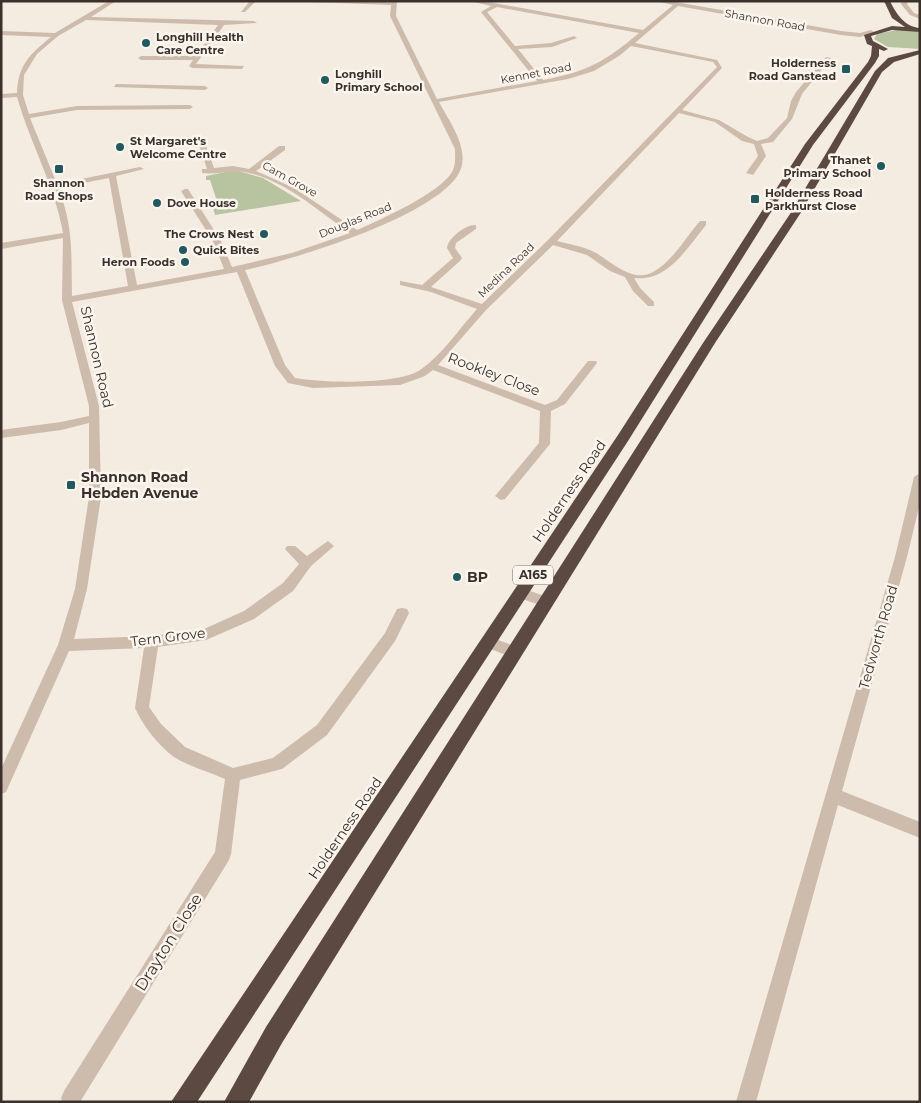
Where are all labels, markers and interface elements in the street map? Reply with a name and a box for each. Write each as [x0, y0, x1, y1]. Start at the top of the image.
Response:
street label: Shannon Road [724, 6, 806, 34]
place label: Longhill Health Care Centre [156, 30, 244, 57]
marker: Longhill Health Care Centre [140, 37, 152, 49]
place label: Holderness Road Ganstead [749, 56, 836, 83]
street label: Kennet Road [499, 59, 573, 87]
marker: Holderness Road Ganstead [840, 63, 852, 75]
place label: Longhill Primary School [335, 67, 423, 94]
marker: Longhill Primary School [319, 74, 331, 86]
place label: St Margaret's Welcome Centre [130, 134, 226, 161]
marker: St Margaret's Welcome Centre [114, 141, 126, 153]
place label: Thanet Primary School [783, 153, 871, 180]
street label: Cam Grove [260, 158, 320, 200]
marker: Thanet Primary School [875, 160, 887, 172]
marker: Shannon Road Shops [53, 163, 65, 175]
place label: Shannon Road Shops [25, 176, 93, 203]
place label: Holderness Road Parkhurst Close [765, 186, 863, 213]
marker: Holderness Road Parkhurst Close [749, 193, 761, 205]
place label: Dove House [167, 196, 236, 210]
marker: Dove House [151, 197, 163, 209]
street label: Douglas Road [317, 199, 393, 241]
place label: The Crows Nest [164, 227, 254, 241]
marker: The Crows Nest [258, 228, 270, 240]
street label: Medina Road [475, 240, 537, 300]
place label: Quick Bites [193, 243, 259, 257]
marker: Quick Bites [177, 244, 189, 256]
place label: Heron Foods [102, 255, 175, 269]
marker: Heron Foods [179, 256, 191, 268]
street label: Shannon Road [77, 304, 117, 410]
street label: Rookley Close [445, 348, 543, 400]
street label: Holderness Road [528, 437, 610, 545]
place label: Shannon Road Hebden Avenue [81, 468, 199, 502]
marker: Shannon Road Hebden Avenue [65, 479, 77, 491]
road number: A165 [513, 566, 553, 584]
place label: BP [467, 568, 488, 586]
marker: BP [451, 571, 463, 583]
street label: Tedworth Road [855, 583, 901, 691]
street label: Tern Grove [130, 623, 206, 651]
street label: Holderness Road [304, 774, 386, 882]
street label: Drayton Close [131, 890, 206, 994]

